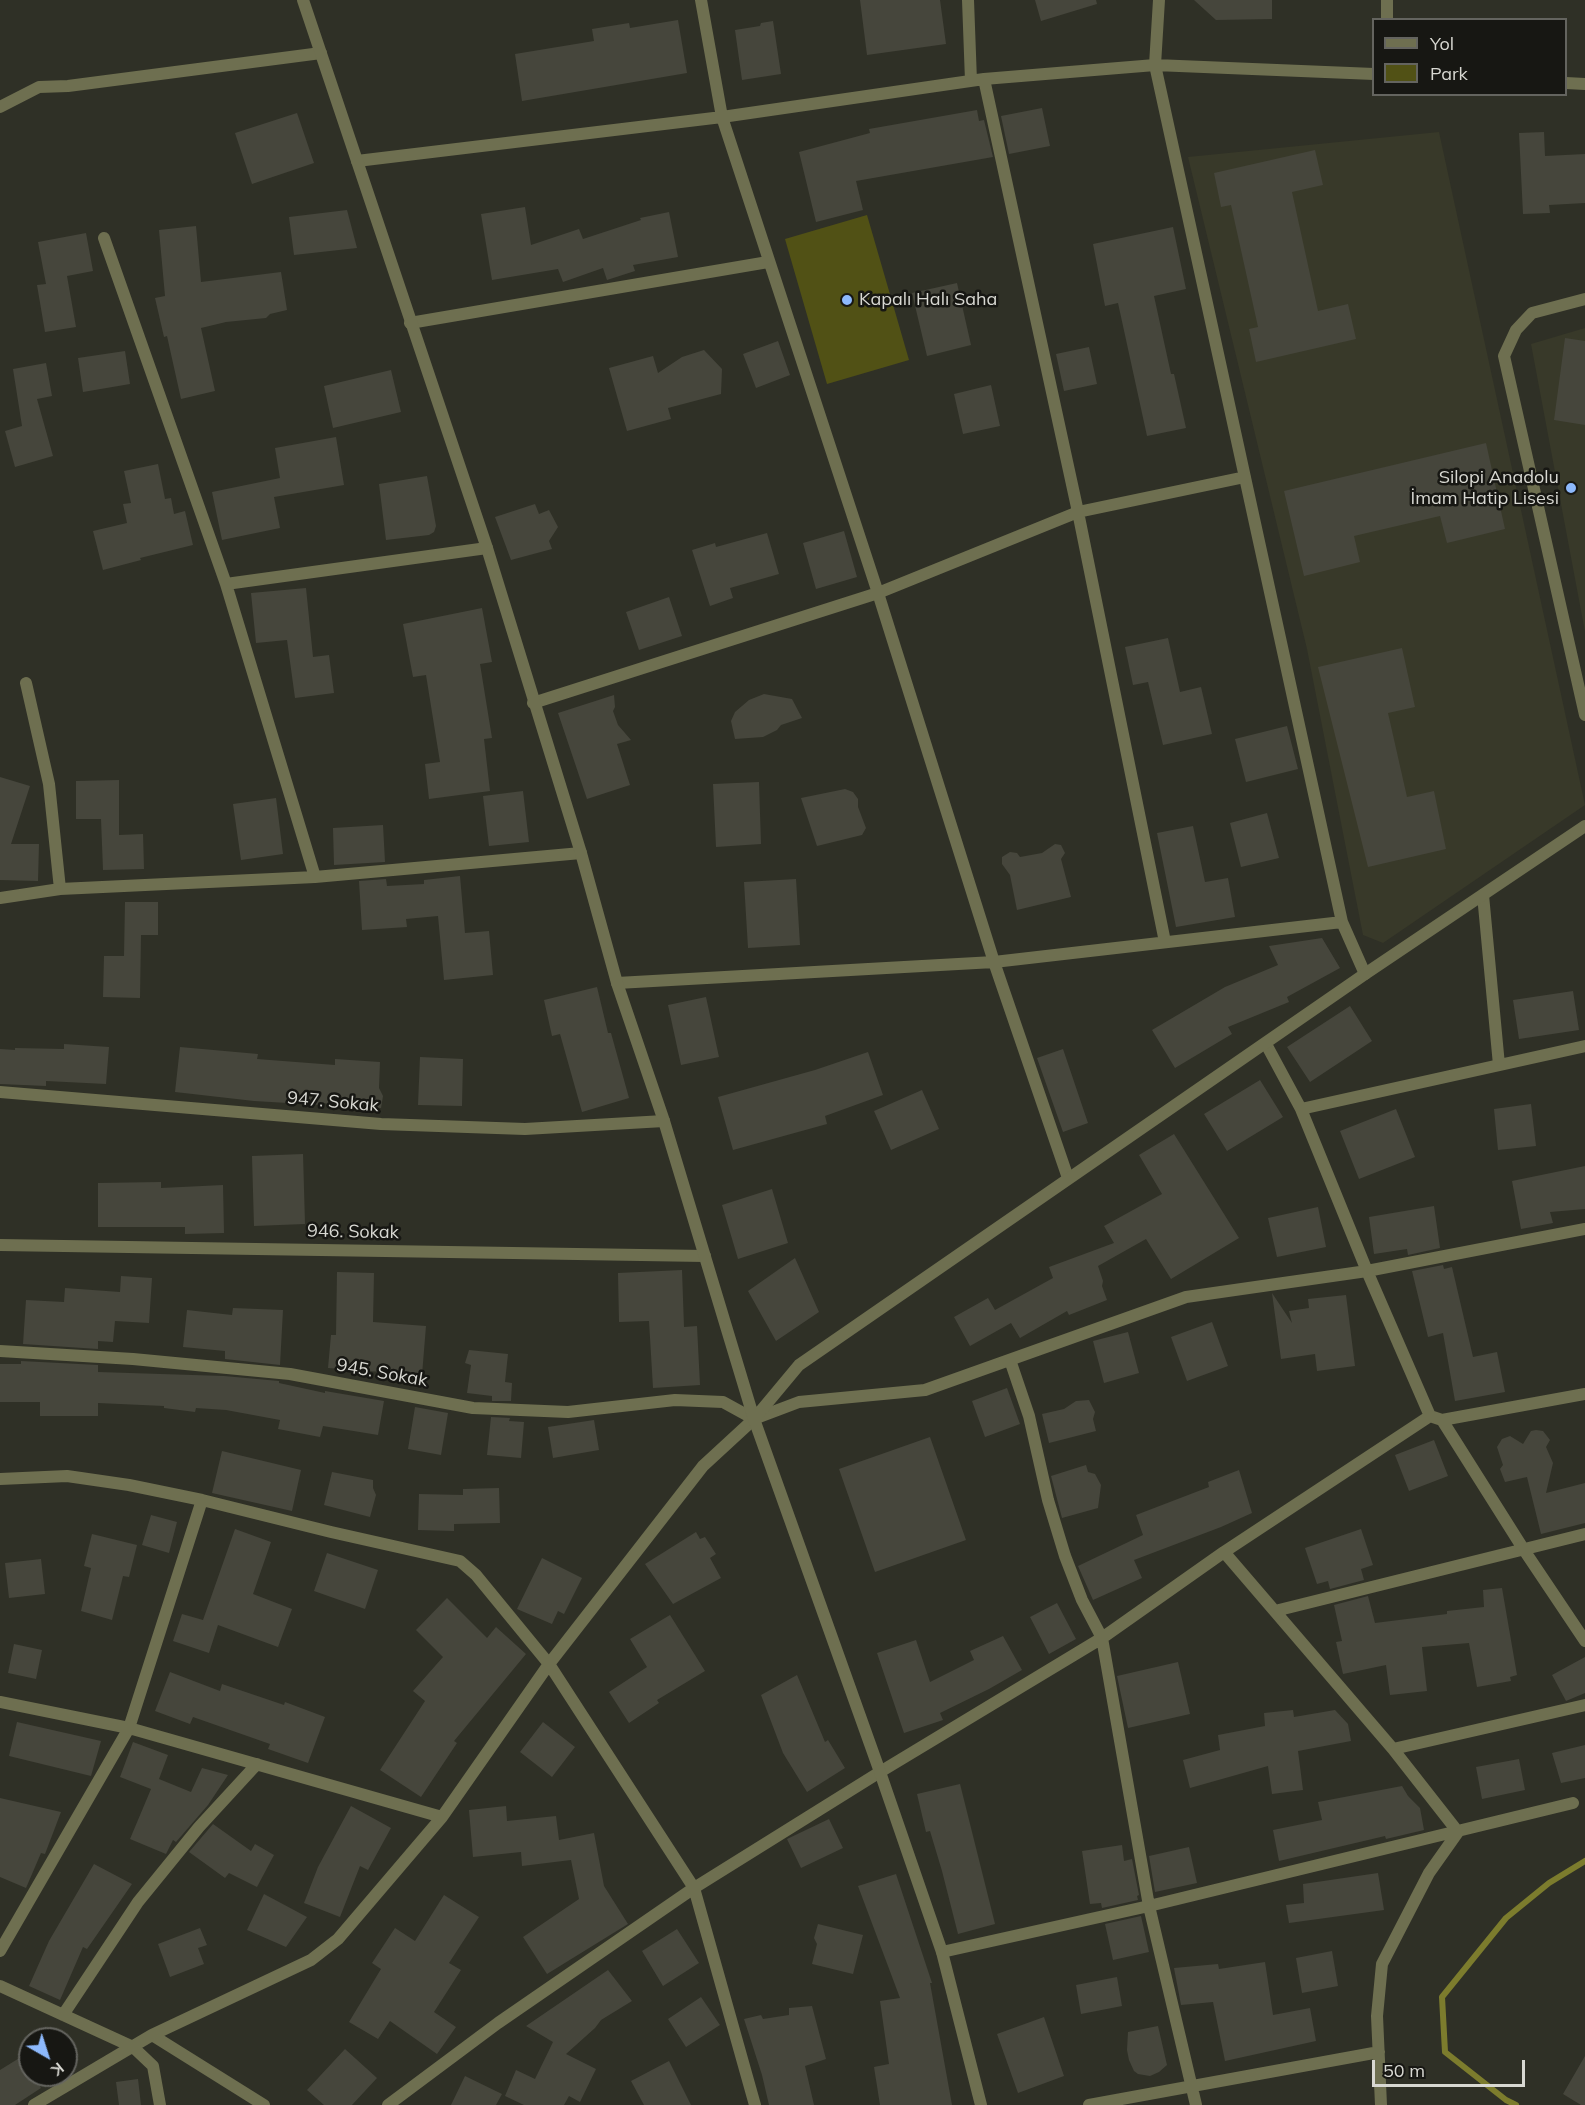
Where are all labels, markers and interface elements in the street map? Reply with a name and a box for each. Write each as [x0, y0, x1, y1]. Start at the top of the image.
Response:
legend [1372, 18, 1567, 96]
text: Yol [1430, 32, 1454, 55]
text: Park [1430, 62, 1468, 85]
place label: Kapalı Halı Saha [859, 289, 997, 311]
marker: Kapalı Halı Saha [840, 293, 854, 307]
place label: Silopi Anadolu İmam Hatip Lisesi [1411, 467, 1559, 510]
marker: Silopi Anadolu İmam Hatip Lisesi [1564, 481, 1578, 495]
street label: 947. Sokak [286, 1087, 380, 1117]
street label: 946. Sokak [307, 1220, 399, 1244]
street label: 945. Sokak [335, 1354, 429, 1392]
north arrow [18, 2027, 78, 2087]
scale bar [1375, 2048, 1528, 2086]
text: K [48, 2058, 69, 2081]
text: 50 m [1383, 2059, 1425, 2082]

